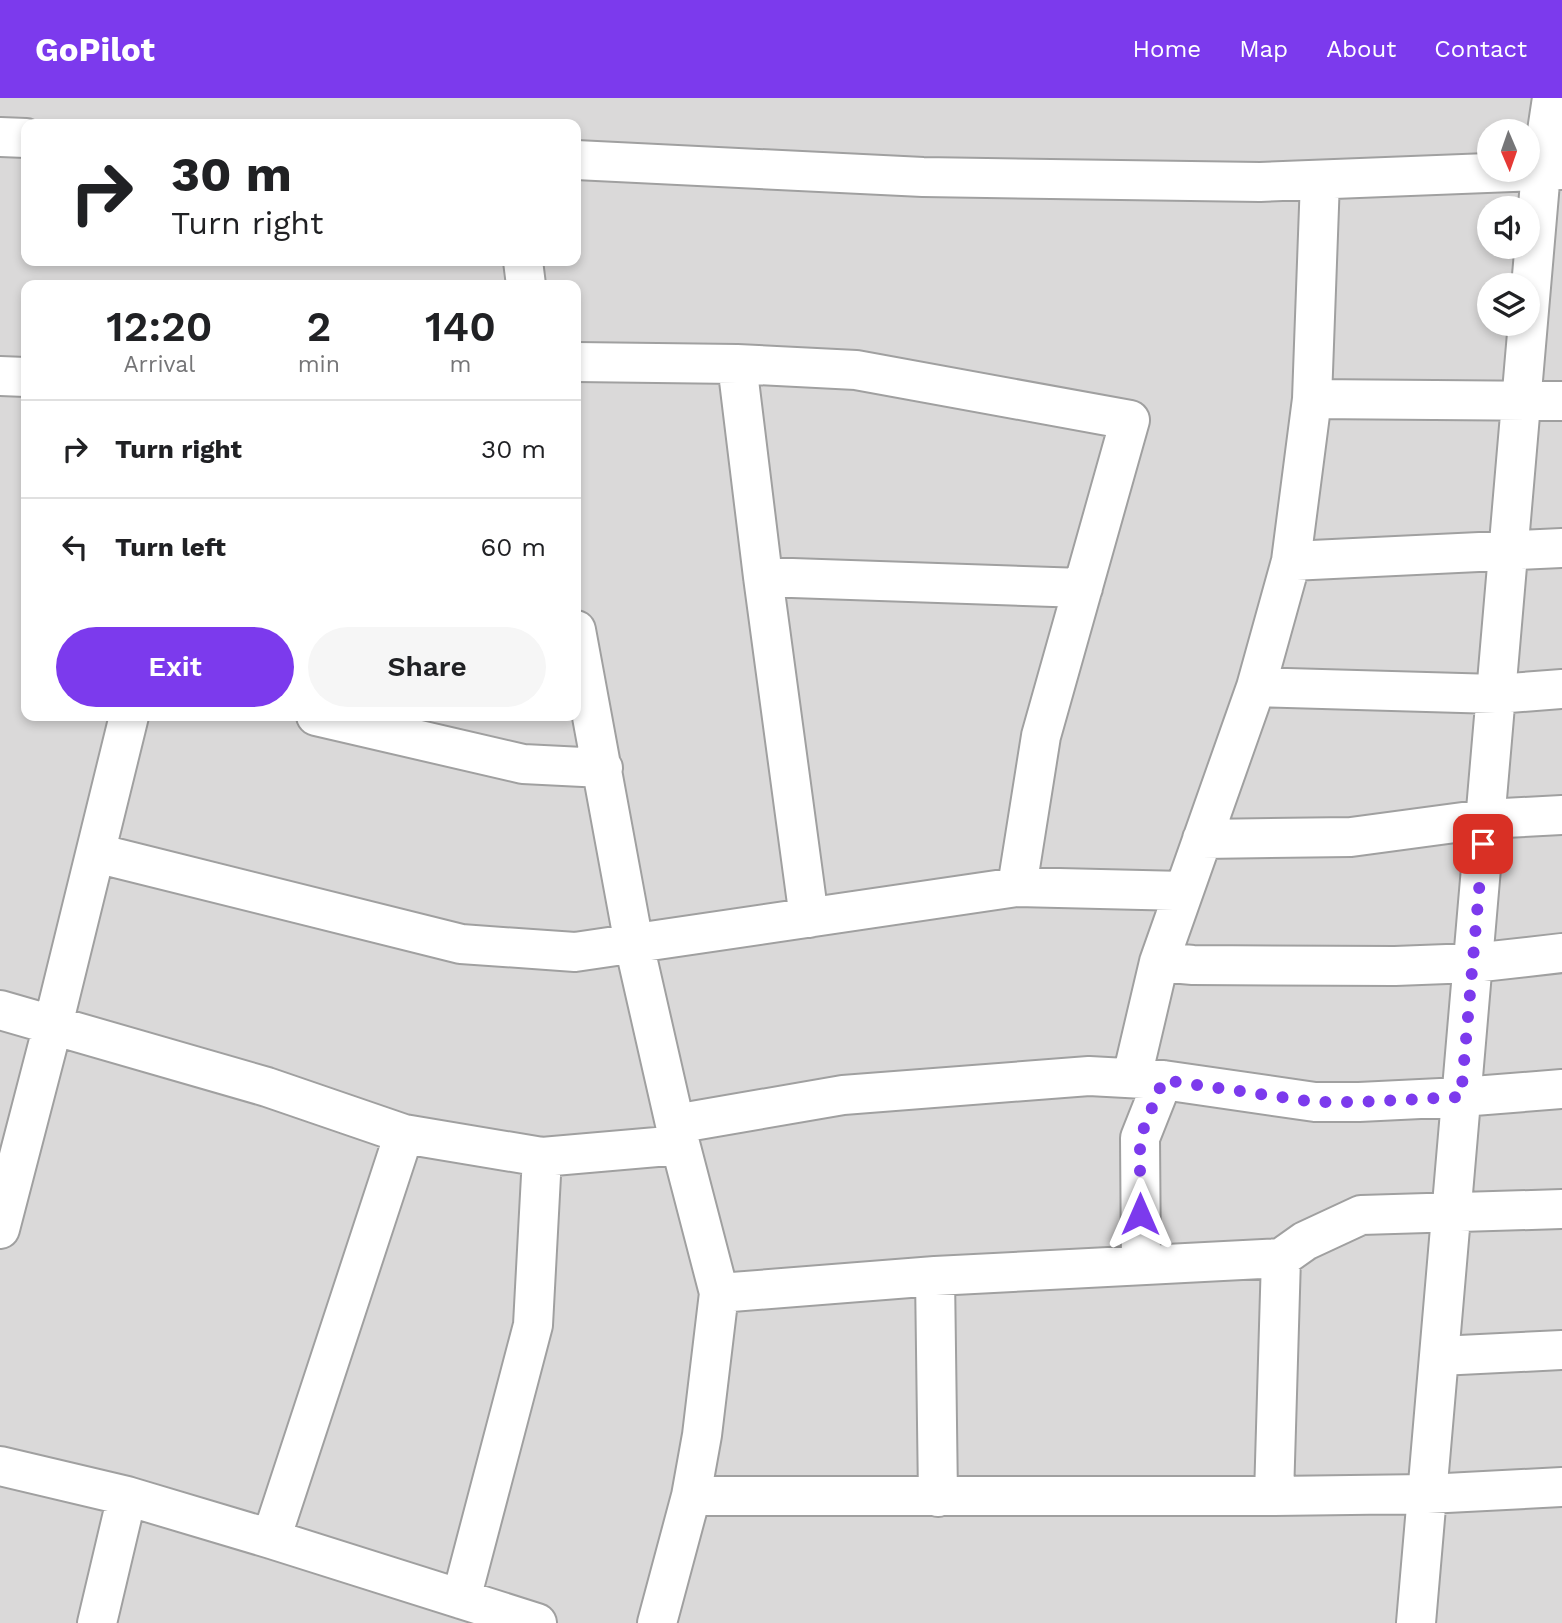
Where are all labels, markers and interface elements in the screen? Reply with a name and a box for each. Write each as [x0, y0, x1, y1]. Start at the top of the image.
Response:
text: GoPilot [35, 30, 155, 69]
text: Home [1133, 35, 1201, 63]
text: Map [1239, 35, 1288, 63]
text: About [1326, 35, 1396, 63]
text: Contact [1434, 35, 1527, 63]
north arrow [1477, 119, 1540, 182]
map controls [1477, 119, 1540, 336]
text: 30 m [171, 145, 292, 203]
icon: right [56, 147, 147, 238]
button: sound [1477, 196, 1540, 259]
text: Turn right [171, 204, 323, 242]
button: layers [1477, 273, 1540, 336]
text: 12:20 [106, 302, 213, 351]
text: 2 [306, 302, 331, 351]
text: 140 [425, 302, 496, 351]
text: Arrival [123, 351, 195, 378]
text: min [298, 351, 340, 378]
text: m [450, 351, 471, 378]
icon: right [56, 430, 94, 468]
text: Turn right [115, 434, 242, 464]
text: 30 m [481, 434, 546, 464]
icon: left [56, 528, 94, 566]
text: Turn left [115, 532, 226, 562]
text: 60 m [480, 532, 546, 562]
button: Exit [56, 627, 294, 707]
button: Share [308, 627, 546, 707]
pin [1453, 814, 1513, 874]
icon: arrive [1464, 825, 1502, 863]
position arrow [1103, 1177, 1177, 1251]

